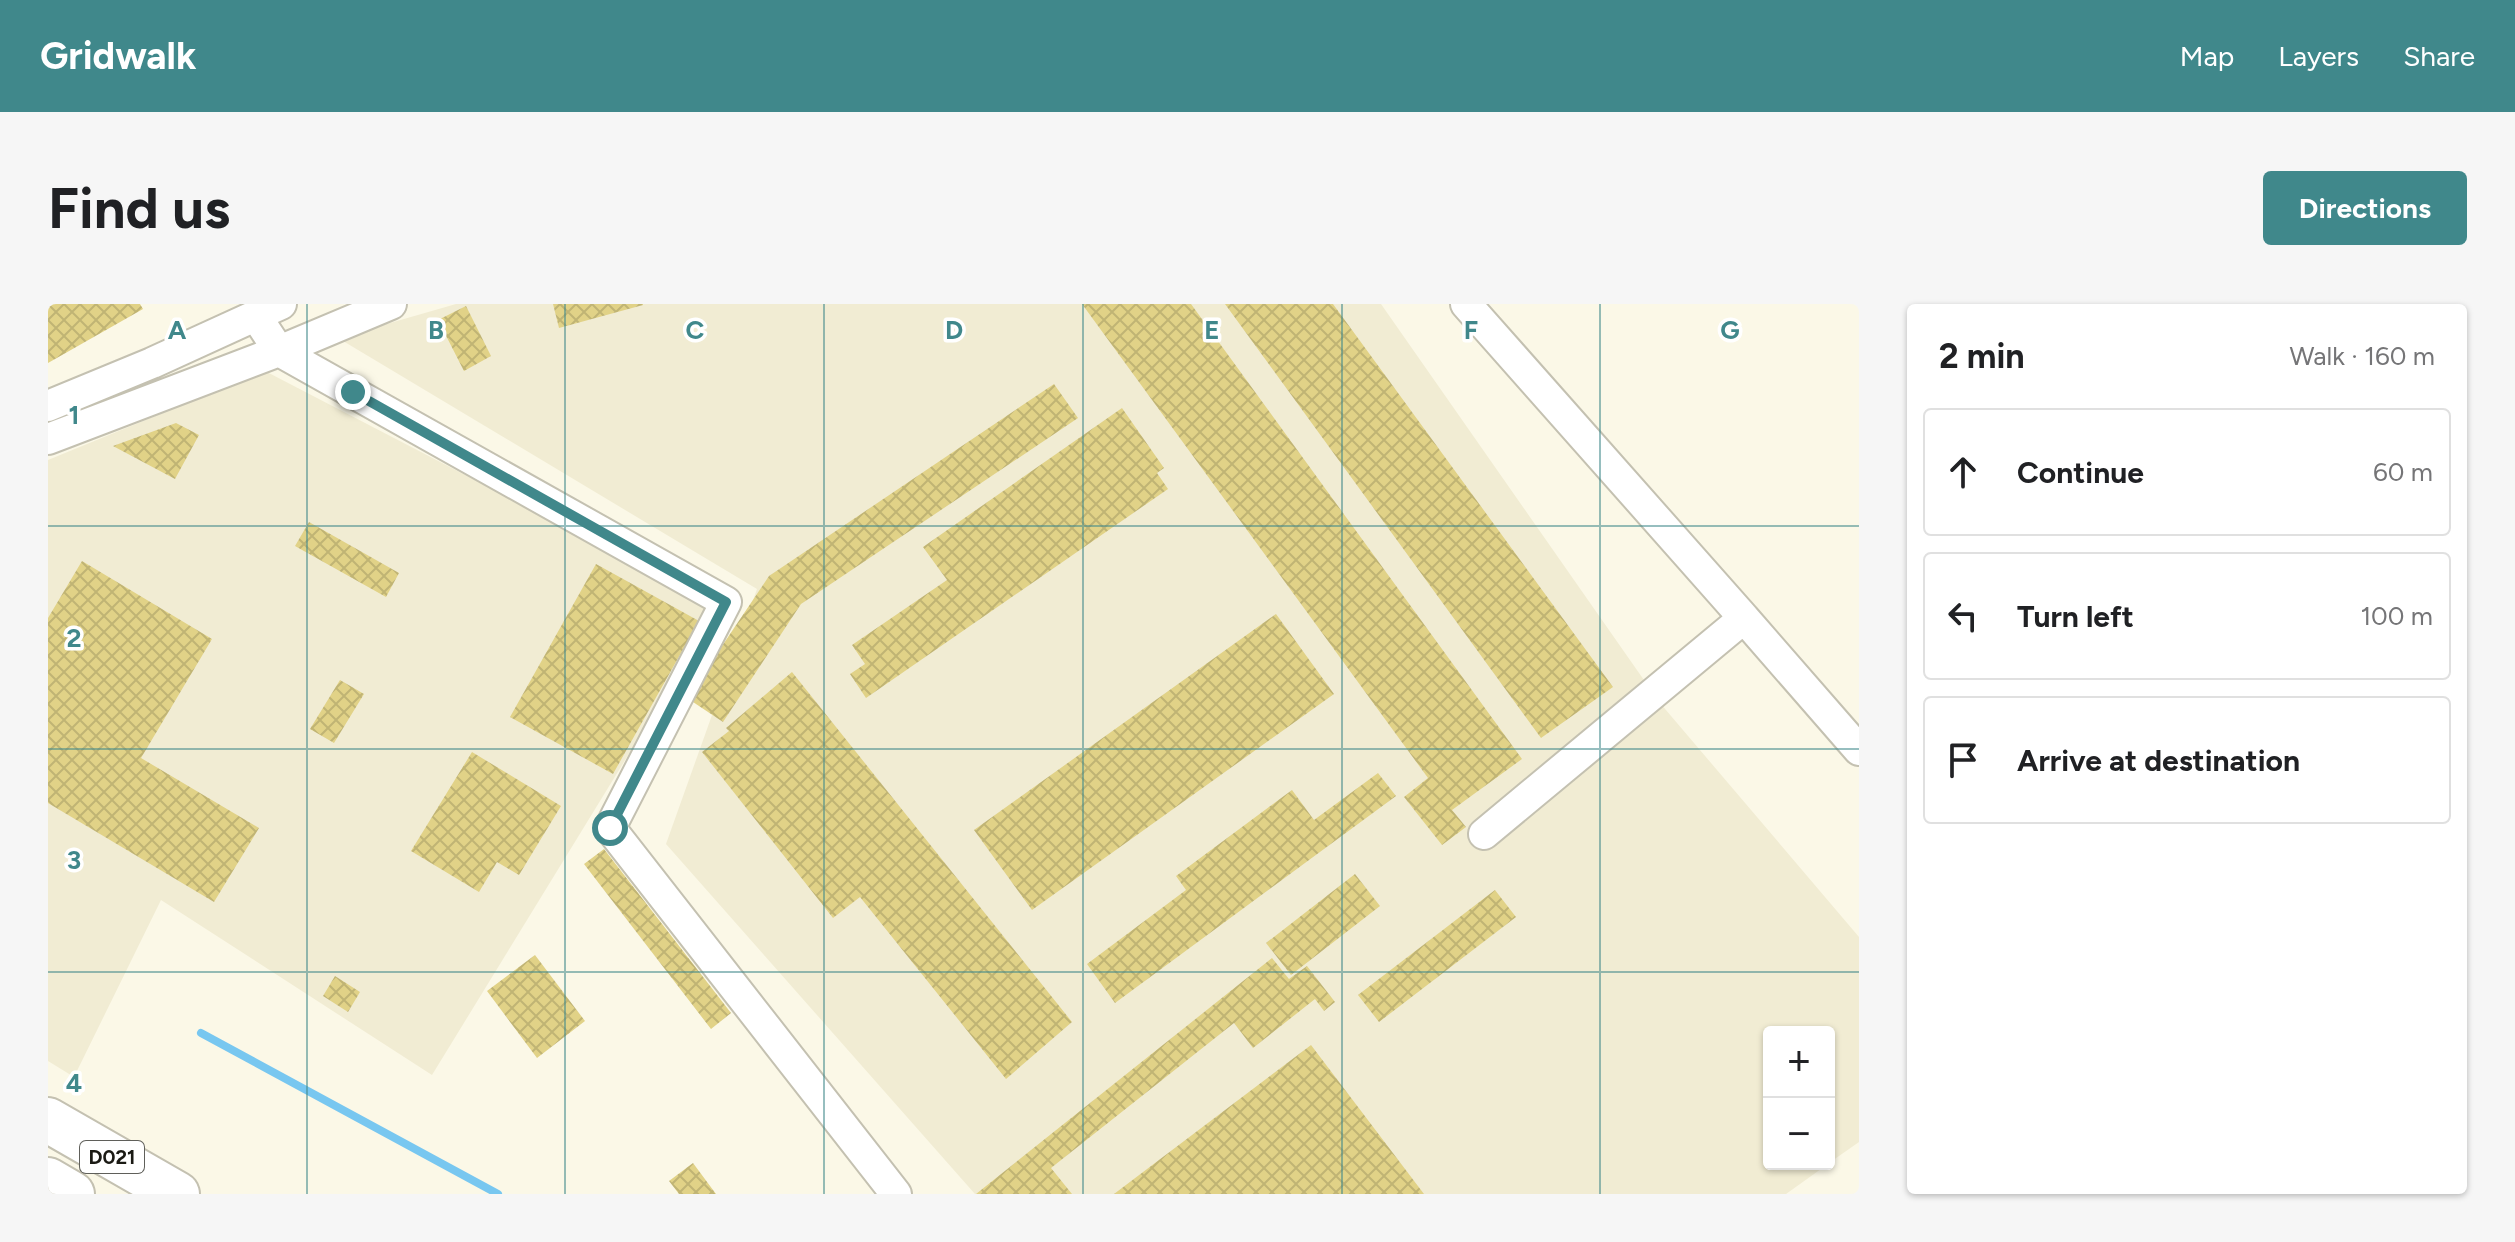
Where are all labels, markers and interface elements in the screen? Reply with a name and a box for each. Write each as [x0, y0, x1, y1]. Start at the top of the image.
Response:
text: Gridwalk [40, 33, 196, 79]
text: Map [2180, 39, 2234, 73]
text: Layers [2278, 39, 2359, 73]
text: Share [2403, 39, 2475, 73]
button: Directions [2263, 171, 2467, 245]
text: Find us [48, 175, 230, 242]
text: A [168, 314, 187, 346]
text: B [428, 314, 444, 346]
text: C [686, 314, 705, 346]
text: D [945, 314, 963, 346]
text: E [1204, 314, 1220, 346]
text: F [1464, 314, 1478, 346]
text: G [1720, 314, 1740, 346]
text: 2 min [1939, 336, 2025, 377]
text: Walk · 160 m [2289, 340, 2435, 372]
route end [335, 374, 371, 410]
text: 1 [69, 399, 79, 431]
icon: ahead [1941, 450, 1985, 494]
text: Continue [2017, 454, 2144, 491]
text: 60 m [2373, 456, 2433, 488]
icon: left [1941, 594, 1985, 638]
text: Turn left [2017, 598, 2134, 635]
text: 100 m [2360, 600, 2433, 632]
text: 2 [66, 622, 82, 654]
icon: arrive [1941, 738, 1985, 782]
text: Arrive at destination [2017, 742, 2300, 779]
route start [592, 810, 628, 846]
text: 3 [67, 844, 81, 876]
map controls [1763, 1026, 1835, 1170]
button: + [1763, 1026, 1835, 1098]
text: 4 [66, 1067, 82, 1099]
button: − [1763, 1098, 1835, 1170]
road number: D021 [80, 1141, 144, 1173]

